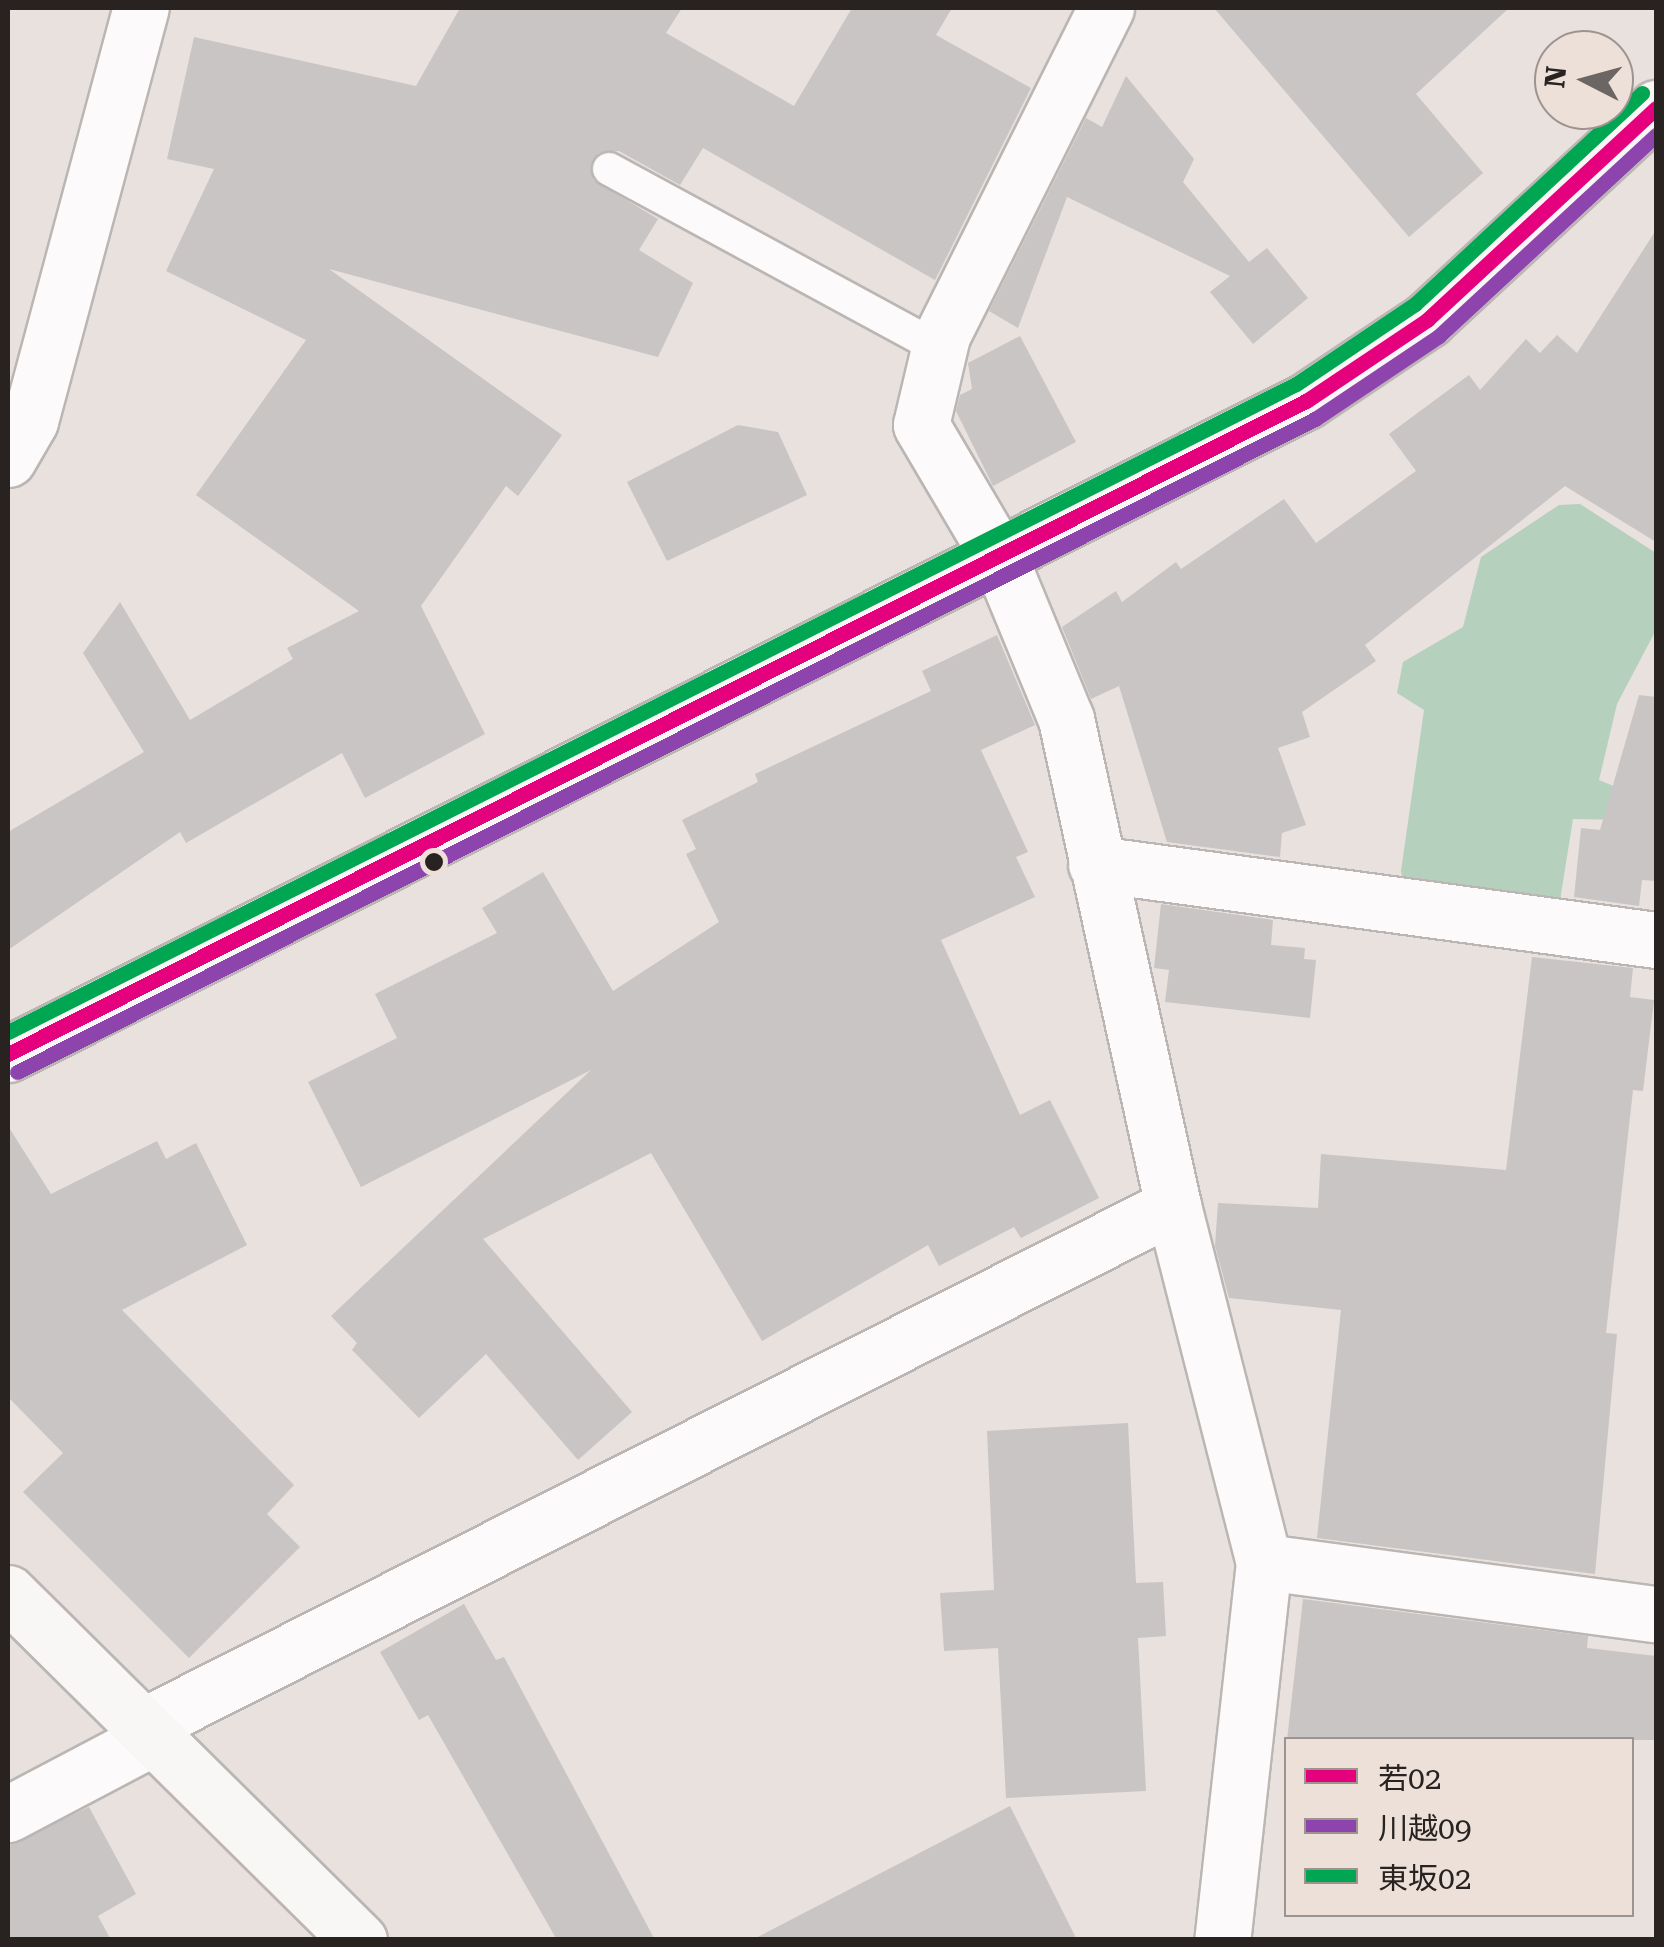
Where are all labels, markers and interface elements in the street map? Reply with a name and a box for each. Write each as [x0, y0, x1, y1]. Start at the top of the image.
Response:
north arrow [1534, 30, 1634, 130]
text: N [1538, 65, 1573, 89]
unlabelled marker [424, 852, 444, 872]
legend [1284, 1737, 1634, 1917]
text: 若02 [1378, 1761, 1442, 1796]
text: 川越09 [1378, 1811, 1472, 1846]
text: 東坂02 [1378, 1861, 1472, 1896]

